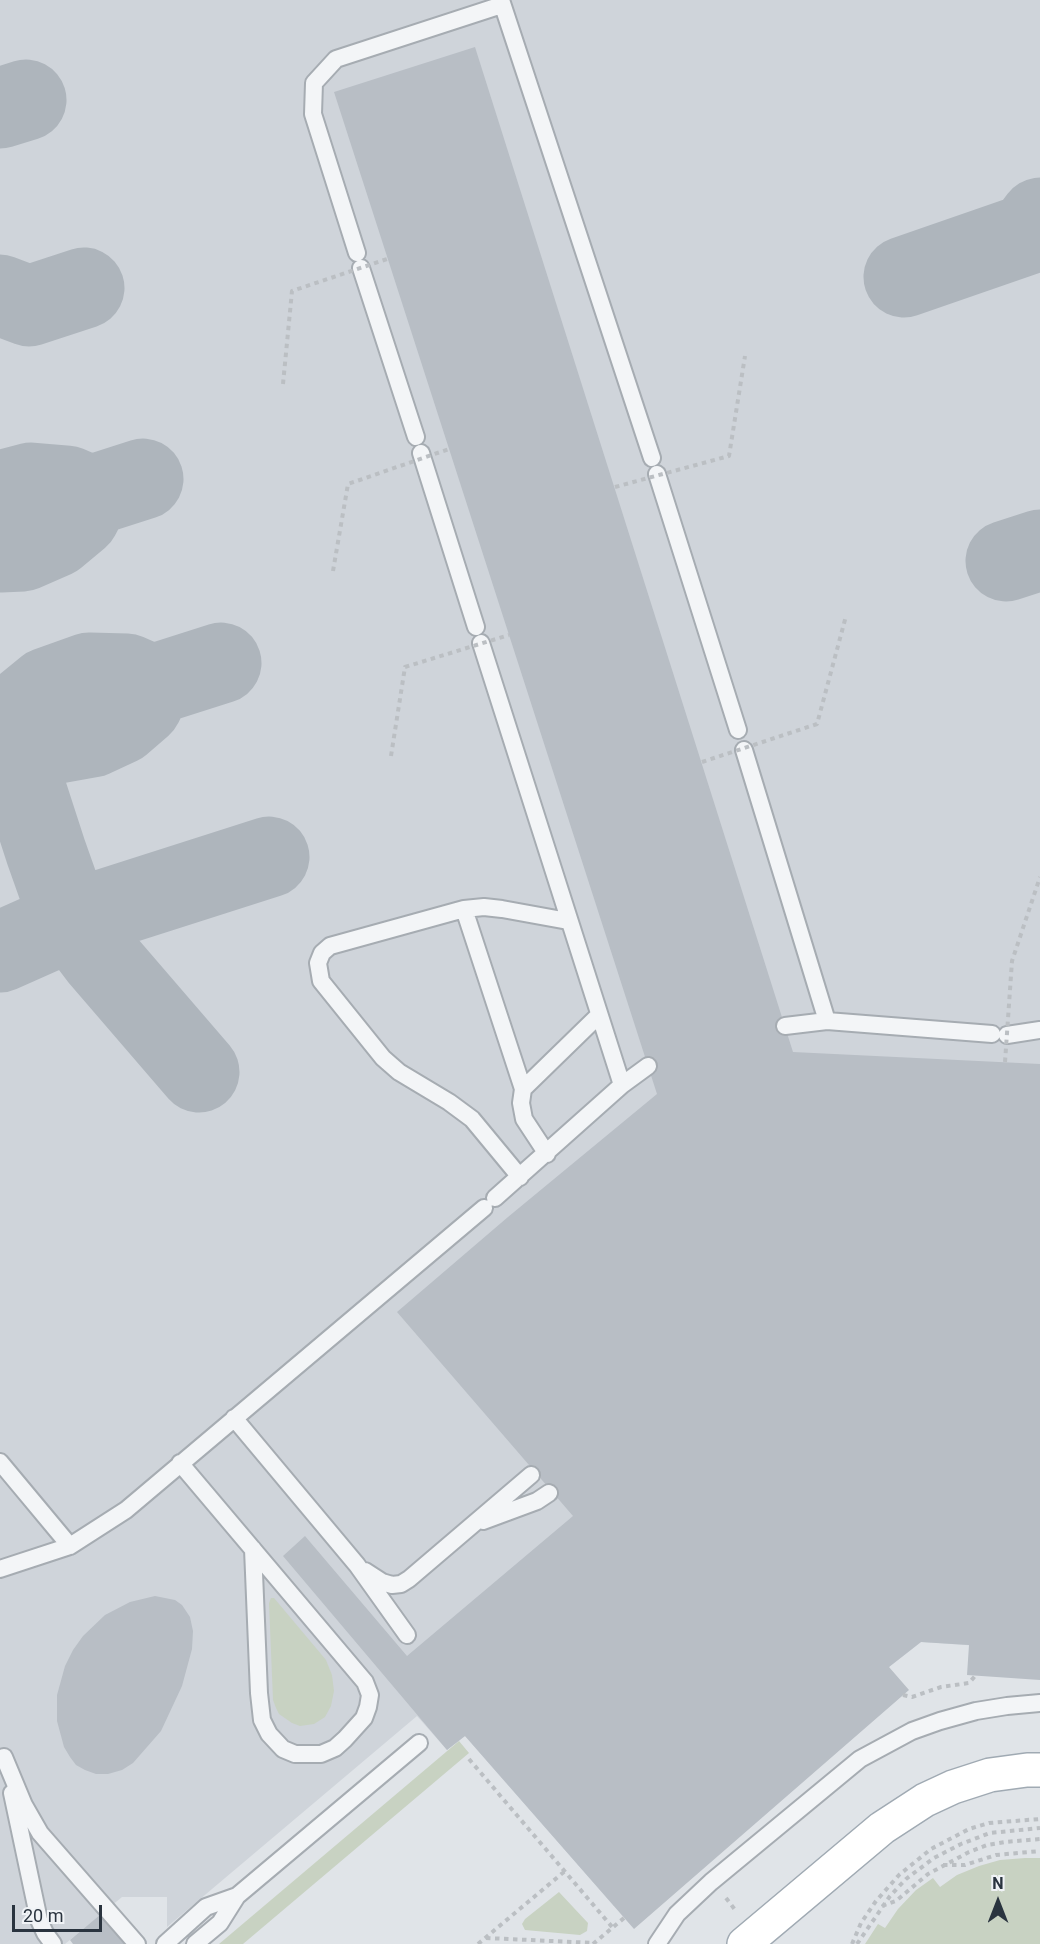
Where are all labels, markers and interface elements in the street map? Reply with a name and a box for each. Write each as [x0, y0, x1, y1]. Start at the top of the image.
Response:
north arrow [968, 1872, 1028, 1932]
text: N [992, 1874, 1004, 1893]
scale bar [15, 1893, 105, 1931]
text: 20 m [23, 1905, 63, 1926]

